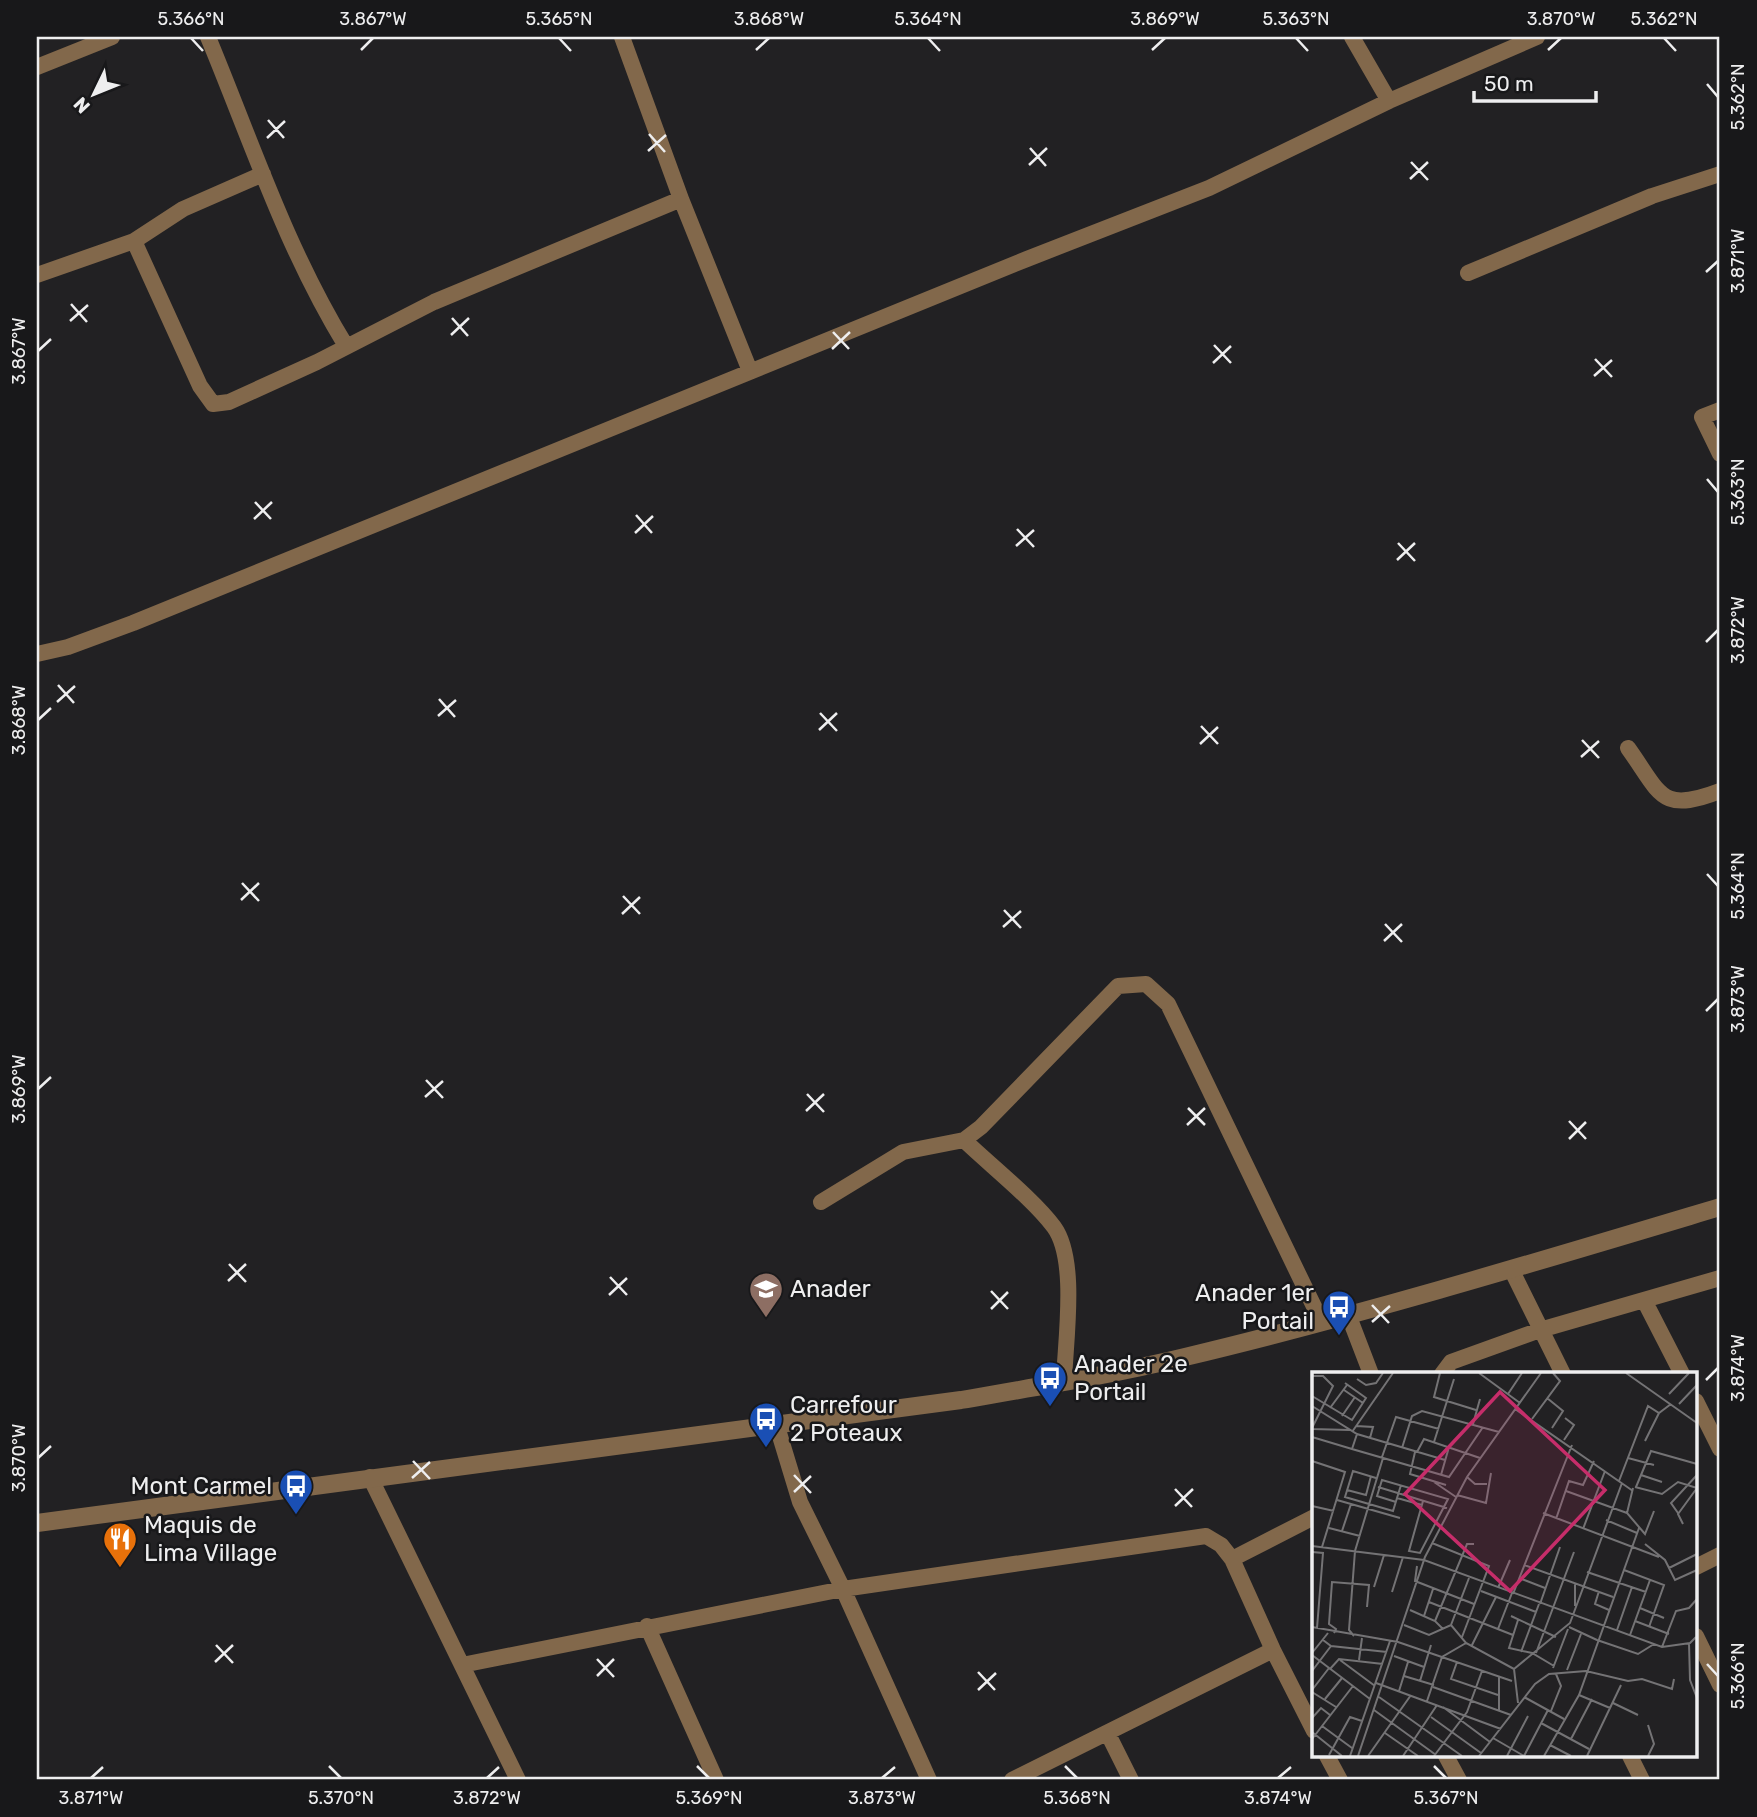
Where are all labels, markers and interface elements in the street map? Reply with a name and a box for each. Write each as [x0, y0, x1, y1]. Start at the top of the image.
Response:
text: 5.366°N [157, 8, 225, 30]
text: 3.867°W [339, 8, 407, 30]
text: 5.365°N [526, 8, 592, 30]
text: 3.868°W [734, 8, 804, 30]
text: 5.364°N [894, 8, 962, 30]
text: 3.869°W [1130, 8, 1200, 30]
text: 5.363°N [1262, 8, 1330, 30]
text: 3.870°W [1527, 8, 1595, 30]
text: 5.362°N [1631, 8, 1697, 30]
north arrow [60, 60, 130, 130]
scale bar [1474, 60, 1596, 104]
text: 5.362°N [1727, 64, 1749, 130]
text: 50 m [1484, 71, 1534, 96]
text: N [69, 92, 95, 118]
text: 3.871°W [1727, 229, 1749, 293]
text: 3.867°W [8, 317, 30, 385]
text: 5.363°N [1727, 458, 1749, 526]
text: 3.872°W [1727, 596, 1749, 664]
text: 3.868°W [8, 685, 30, 755]
text: 5.364°N [1727, 852, 1749, 920]
text: 3.873°W [1727, 965, 1749, 1033]
text: 3.869°W [8, 1054, 30, 1124]
school or university icon: Anader [747, 1270, 785, 1319]
place label: Anader [790, 1275, 871, 1303]
place label: Anader 1er Portail [1195, 1279, 1314, 1335]
bus stop icon: Anader 1er Portail [1320, 1288, 1358, 1337]
text: 3.874°W [1727, 1334, 1749, 1402]
place label: Anader 2e Portail [1074, 1350, 1188, 1406]
bus stop icon: Anader 2e Portail [1031, 1359, 1069, 1408]
inset map [1312, 1372, 1698, 1758]
place label: Carrefour 2 Poteaux [790, 1391, 902, 1447]
bus stop icon: Carrefour 2 Poteaux [747, 1400, 785, 1449]
text: 3.870°W [8, 1424, 30, 1492]
bus stop icon: Mont Carmel [277, 1467, 315, 1516]
place label: Mont Carmel [131, 1472, 272, 1500]
place label: Maquis de Lima Village [144, 1511, 277, 1567]
restaurant icon: Maquis de Lima Village [101, 1520, 139, 1569]
text: 5.366°N [1727, 1642, 1749, 1710]
text: 3.871°W [59, 1787, 123, 1809]
text: 5.370°N [308, 1787, 374, 1809]
text: 3.872°W [453, 1787, 521, 1809]
text: 5.369°N [676, 1787, 742, 1809]
text: 3.873°W [848, 1787, 916, 1809]
text: 5.368°N [1043, 1787, 1111, 1809]
text: 3.874°W [1244, 1787, 1312, 1809]
text: 5.367°N [1414, 1787, 1478, 1809]

